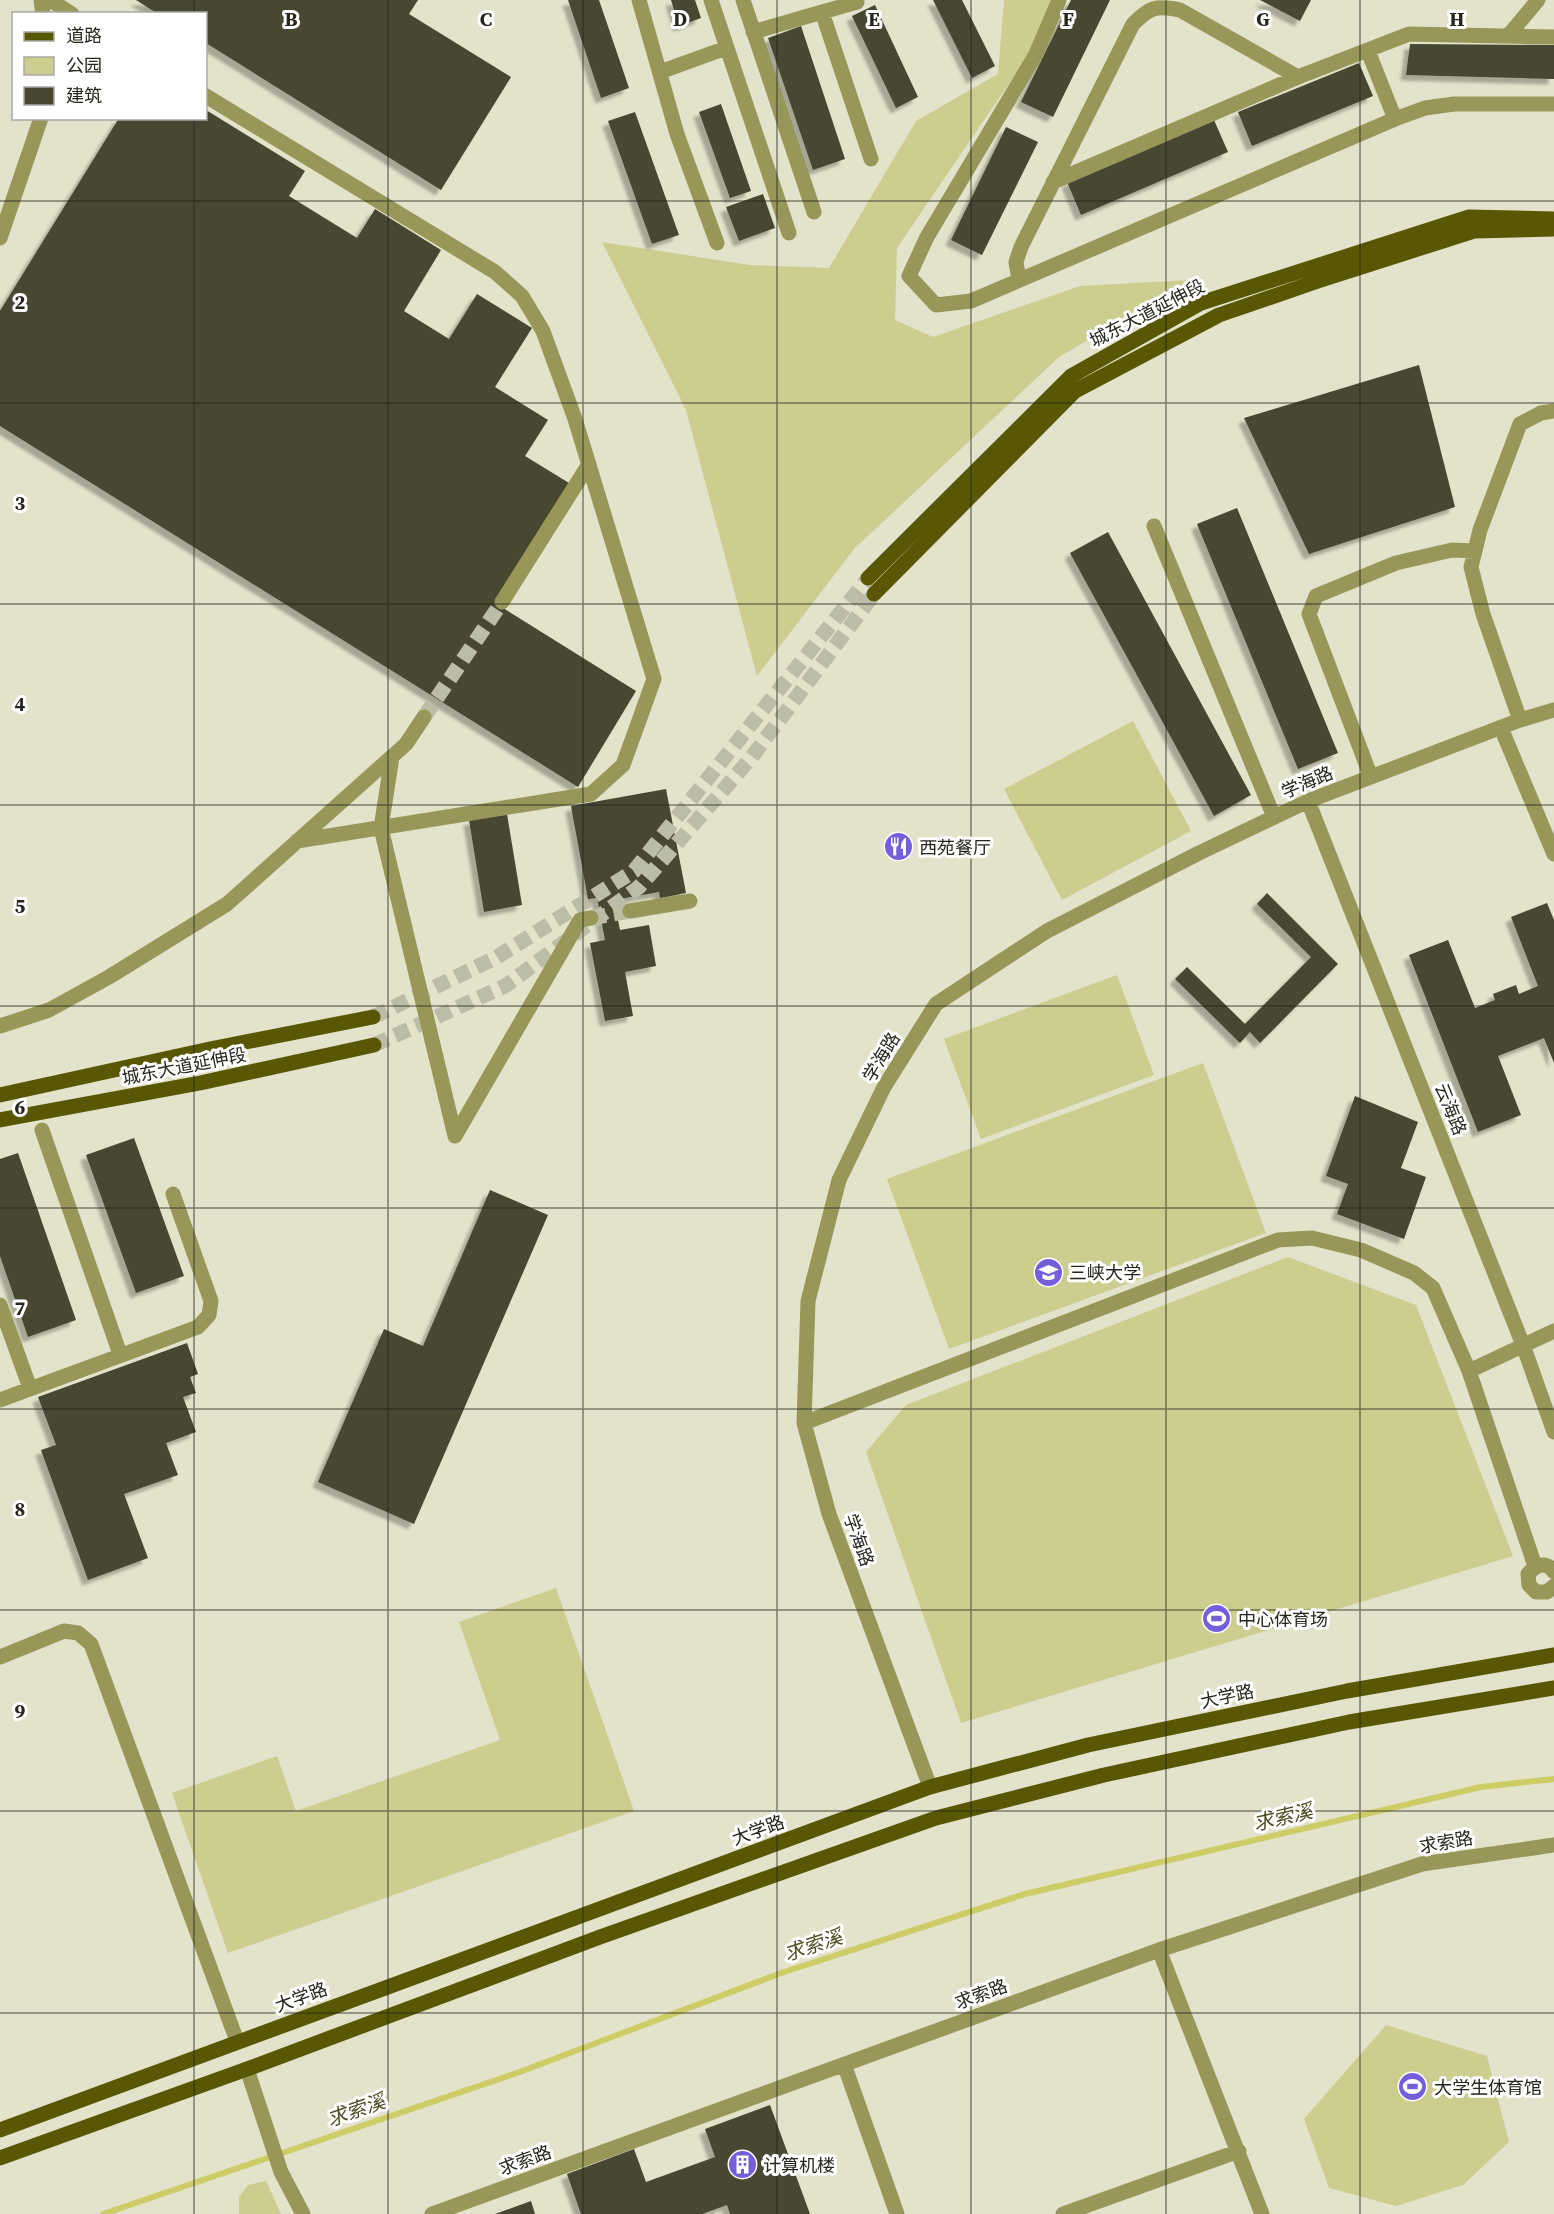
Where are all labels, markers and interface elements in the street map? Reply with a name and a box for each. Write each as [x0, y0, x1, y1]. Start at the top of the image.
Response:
text: B [284, 5, 298, 33]
text: C [480, 5, 492, 33]
text: D [673, 5, 687, 33]
text: E [868, 5, 880, 33]
text: F [1062, 5, 1074, 33]
text: G [1256, 5, 1270, 33]
text: H [1449, 5, 1465, 33]
legend [12, 12, 207, 120]
text: 道路 [66, 23, 102, 48]
text: 公园 [66, 53, 102, 78]
text: 建筑 [66, 83, 102, 108]
street label: 城东大道延伸段 [1085, 273, 1209, 353]
text: 2 [15, 288, 26, 316]
text: 3 [15, 489, 26, 517]
text: 4 [15, 690, 26, 718]
street label: 学海路 [1277, 760, 1337, 804]
restaurant icon: 西苑餐厅 [882, 831, 914, 863]
place label: 西苑餐厅 [919, 835, 991, 860]
text: 5 [15, 892, 26, 920]
street label: 学海路 [856, 1027, 906, 1087]
street label: 城东大道延伸段 [120, 1042, 248, 1090]
street label: 云海路 [1429, 1079, 1473, 1139]
text: 6 [15, 1093, 26, 1121]
school or university icon: 三峡大学 [1032, 1256, 1064, 1288]
place label: 三峡大学 [1069, 1260, 1141, 1285]
text: 7 [15, 1294, 26, 1322]
text: 8 [15, 1495, 25, 1523]
street label: 学海路 [838, 1510, 880, 1570]
sports icon: 中心体育场 [1201, 1603, 1233, 1635]
place label: 中心体育场 [1238, 1607, 1328, 1632]
street label: 大学路 [1198, 1678, 1256, 1714]
text: 9 [15, 1697, 26, 1725]
water label: 求索溪 [1251, 1796, 1317, 1837]
street label: 大学路 [728, 1809, 788, 1851]
street label: 求索路 [1417, 1825, 1475, 1859]
water label: 求索溪 [780, 1922, 848, 1968]
street label: 求索路 [951, 1973, 1011, 2015]
street label: 大学路 [271, 1976, 331, 2018]
sports icon: 大学生体育馆 [1397, 2071, 1429, 2103]
place label: 大学生体育馆 [1434, 2075, 1542, 2100]
water label: 求索溪 [323, 2086, 391, 2133]
street label: 求索路 [495, 2139, 555, 2181]
building icon: 计算机楼 [726, 2149, 758, 2181]
place label: 计算机楼 [763, 2153, 835, 2178]

